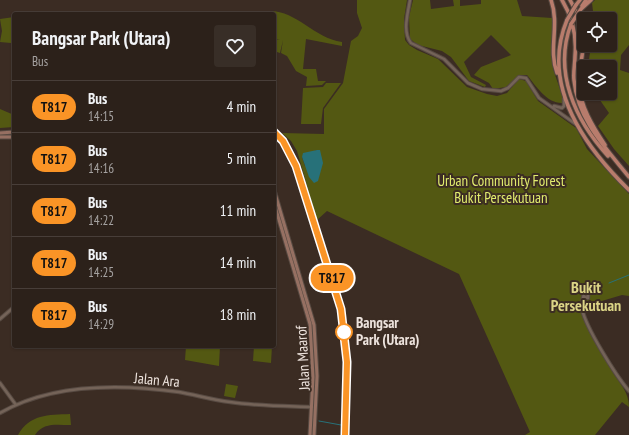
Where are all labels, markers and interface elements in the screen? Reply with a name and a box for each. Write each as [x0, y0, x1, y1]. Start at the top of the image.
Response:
map controls [577, 12, 617, 100]
button: locate [577, 12, 617, 52]
button: heart [214, 25, 256, 67]
text: Bangsar Park (Utara) [32, 26, 171, 50]
text: Bus [32, 53, 48, 70]
button: layers [577, 60, 617, 100]
text: Bus [88, 89, 107, 108]
text: 4 min [226, 97, 256, 116]
text: T817 [41, 98, 67, 116]
text: 14:15 [88, 108, 114, 125]
text: Bus [88, 141, 107, 160]
text: 5 min [226, 149, 256, 168]
text: T817 [41, 150, 67, 168]
text: 14:16 [88, 160, 114, 177]
park label: Urban Community Forest Bukit Persekutuan [437, 171, 565, 207]
text: Bus [88, 193, 107, 212]
text: 11 min [220, 201, 256, 220]
text: T817 [41, 202, 67, 220]
text: 14:22 [88, 212, 114, 229]
text: Bus [88, 245, 107, 264]
text: 14 min [220, 253, 256, 272]
text: T817 [41, 254, 67, 272]
text: 14:25 [88, 264, 114, 281]
line badge: T817 [304, 265, 360, 291]
text: T817 [319, 269, 345, 287]
district label: Bukit Persekutuan [551, 277, 621, 315]
text: Bus [88, 297, 107, 316]
text: 18 min [220, 305, 256, 324]
text: T817 [41, 306, 67, 324]
place label: Bangsar Park (Utara) [356, 313, 420, 349]
text: 14:29 [88, 316, 114, 333]
marker: Bangsar Park (Utara) [335, 323, 353, 341]
street label: Jalan Maarof [291, 324, 314, 392]
street label: Jalan Ara [132, 368, 181, 391]

